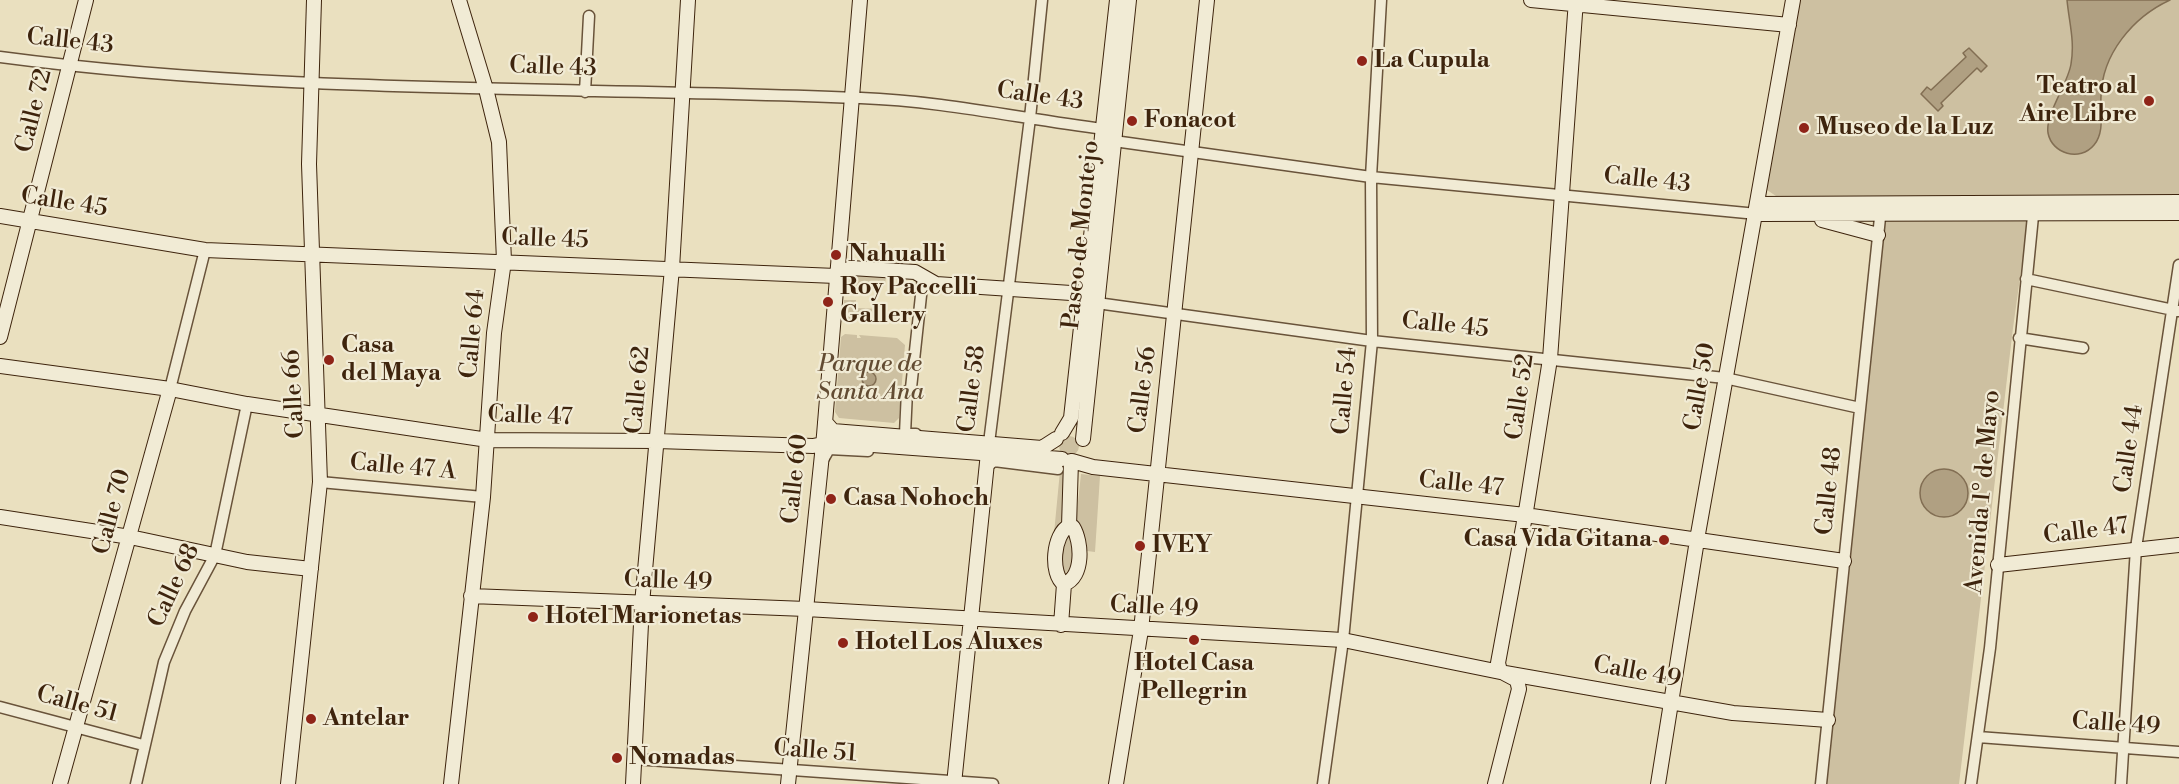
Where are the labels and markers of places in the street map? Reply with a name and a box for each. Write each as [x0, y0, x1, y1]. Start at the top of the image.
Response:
place label: La Cupula [1374, 47, 1490, 75]
marker: La Cupula [1355, 54, 1369, 68]
place label: Teatro al Aire Libre [2020, 73, 2137, 129]
marker: Teatro al Aire Libre [2142, 94, 2156, 108]
place label: Fonacot [1144, 107, 1236, 135]
marker: Fonacot [1125, 114, 1139, 128]
place label: Museo de la Luz [1816, 114, 1993, 142]
marker: Museo de la Luz [1797, 121, 1811, 135]
place label: Nahualli [848, 241, 946, 269]
marker: Nahualli [829, 248, 843, 262]
place label: Roy Paccelli Gallery [840, 274, 977, 330]
marker: Roy Paccelli Gallery [821, 295, 835, 309]
place label: Casa del Maya [341, 332, 441, 388]
marker: Casa del Maya [322, 353, 336, 367]
place label: Casa Nohoch [843, 485, 989, 513]
marker: Casa Nohoch [824, 492, 838, 506]
place label: Casa Vida Gitana [1464, 526, 1652, 554]
place label: IVEY [1152, 532, 1212, 560]
marker: Casa Vida Gitana [1657, 533, 1671, 547]
marker: IVEY [1133, 539, 1147, 553]
place label: Hotel Marionetas [545, 603, 742, 631]
marker: Hotel Marionetas [526, 610, 540, 624]
place label: Hotel Los Aluxes [855, 629, 1043, 657]
marker: Hotel Casa Pellegrin [1187, 633, 1201, 647]
marker: Hotel Los Aluxes [836, 636, 850, 650]
place label: Hotel Casa Pellegrin [1134, 650, 1254, 706]
place label: Antelar [323, 705, 409, 733]
marker: Antelar [304, 712, 318, 726]
place label: Nomadas [629, 744, 735, 772]
marker: Nomadas [610, 751, 624, 765]

